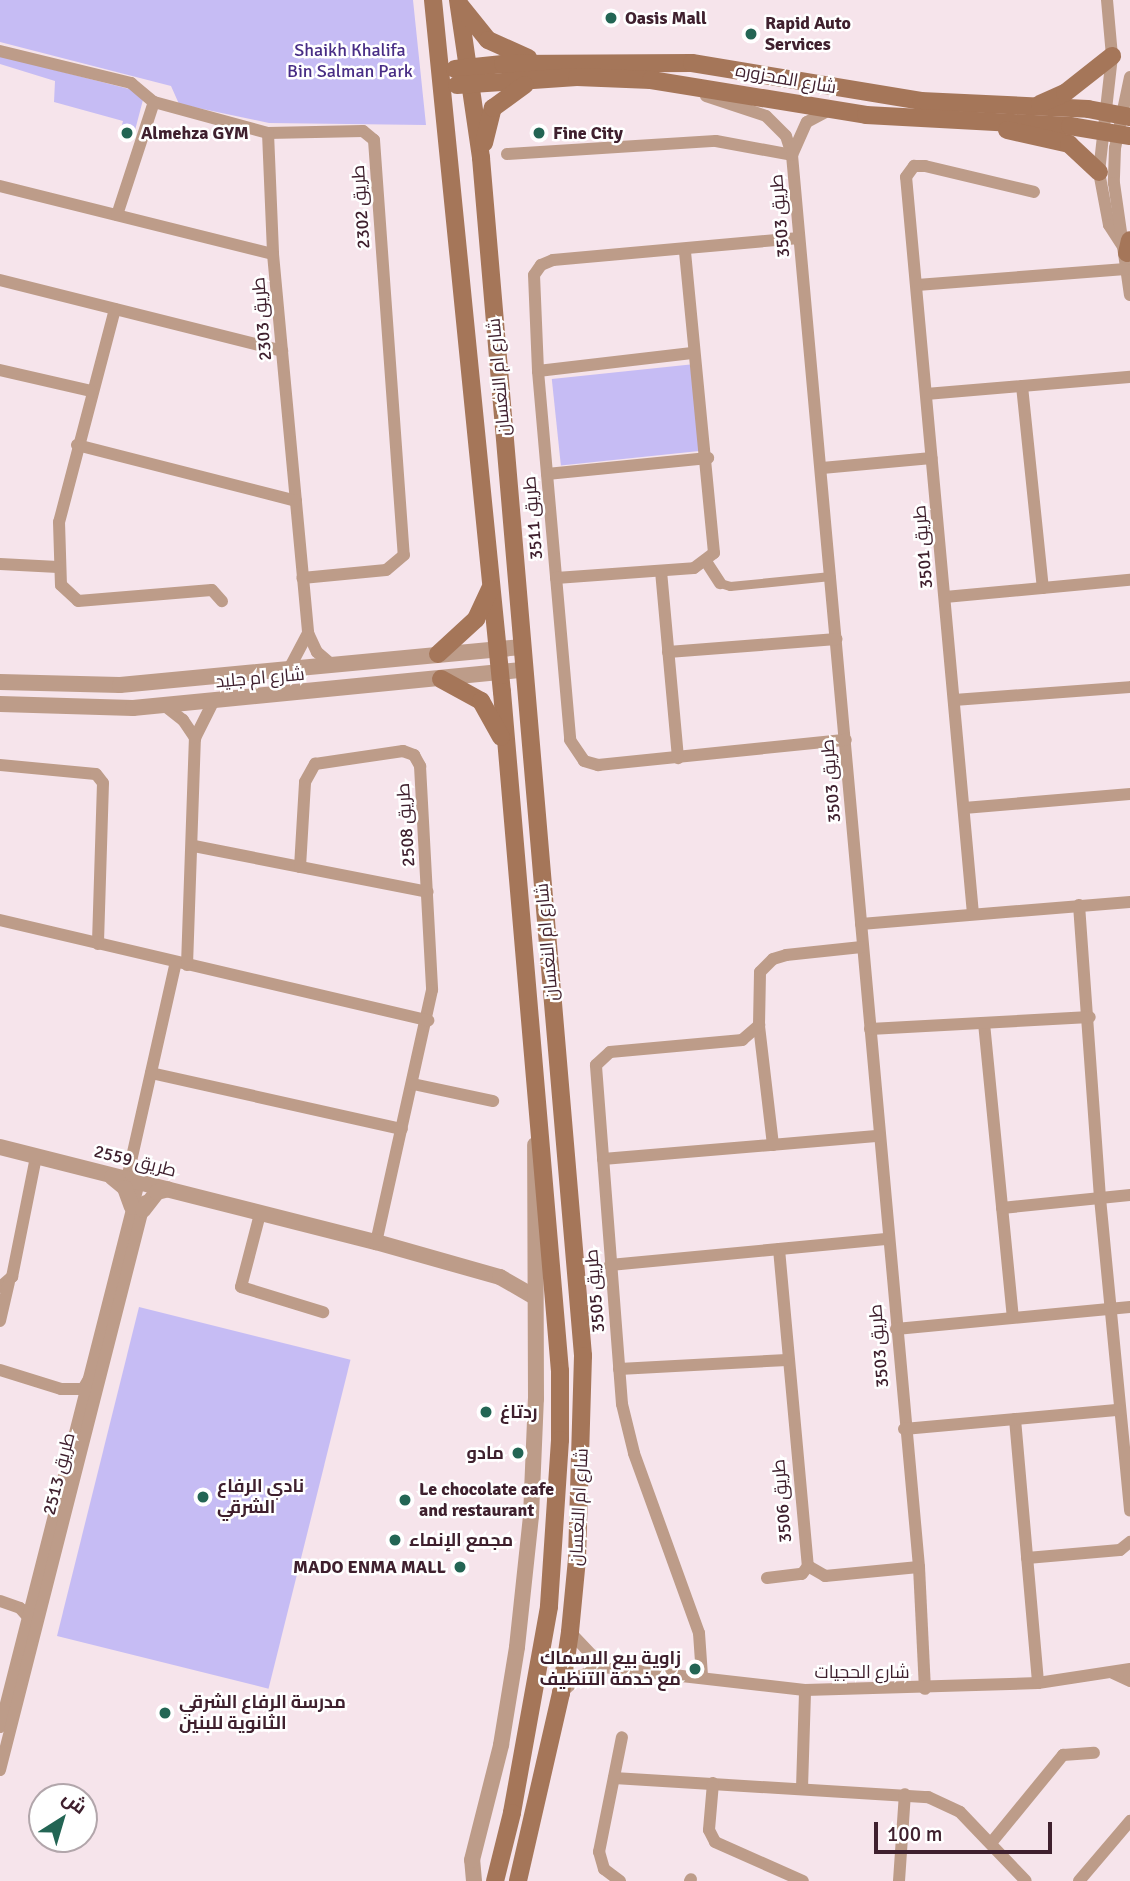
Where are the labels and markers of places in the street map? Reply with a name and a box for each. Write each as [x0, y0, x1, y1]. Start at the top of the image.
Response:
place label: Oasis Mall [625, 7, 707, 29]
marker: Oasis Mall [603, 10, 619, 26]
place label: Rapid Auto Services [765, 13, 851, 56]
marker: Rapid Auto Services [743, 26, 759, 42]
place label: Almehza GYM [141, 122, 249, 144]
place label: Fine City [553, 122, 623, 144]
marker: Almehza GYM [119, 125, 135, 141]
marker: Fine City [531, 125, 547, 141]
place label: ردتاغ [500, 1401, 538, 1423]
marker: ردتاغ [478, 1404, 494, 1420]
place label: مادو [467, 1442, 504, 1464]
marker: مادو [510, 1445, 526, 1461]
place label: نادي الرفاع الشرقي [217, 1476, 304, 1518]
place label: Le chocolate cafe and restaurant [419, 1479, 554, 1522]
marker: نادي الرفاع الشرقي [195, 1489, 211, 1505]
marker: Le chocolate cafe and restaurant [397, 1492, 413, 1508]
place label: مجمع الإنماء [409, 1529, 513, 1551]
marker: مجمع الإنماء [387, 1532, 403, 1548]
place label: MADO ENMA MALL [293, 1556, 446, 1578]
marker: MADO ENMA MALL [452, 1559, 468, 1575]
place label: زاوية بيع الاسماك مع خدمة التنظيف [540, 1648, 681, 1690]
marker: زاوية بيع الاسماك مع خدمة التنظيف [687, 1661, 703, 1677]
place label: مدرسة الرفاع الشرقي الثانوية للبنين [179, 1692, 346, 1734]
marker: مدرسة الرفاع الشرقي الثانوية للبنين [157, 1705, 173, 1721]

